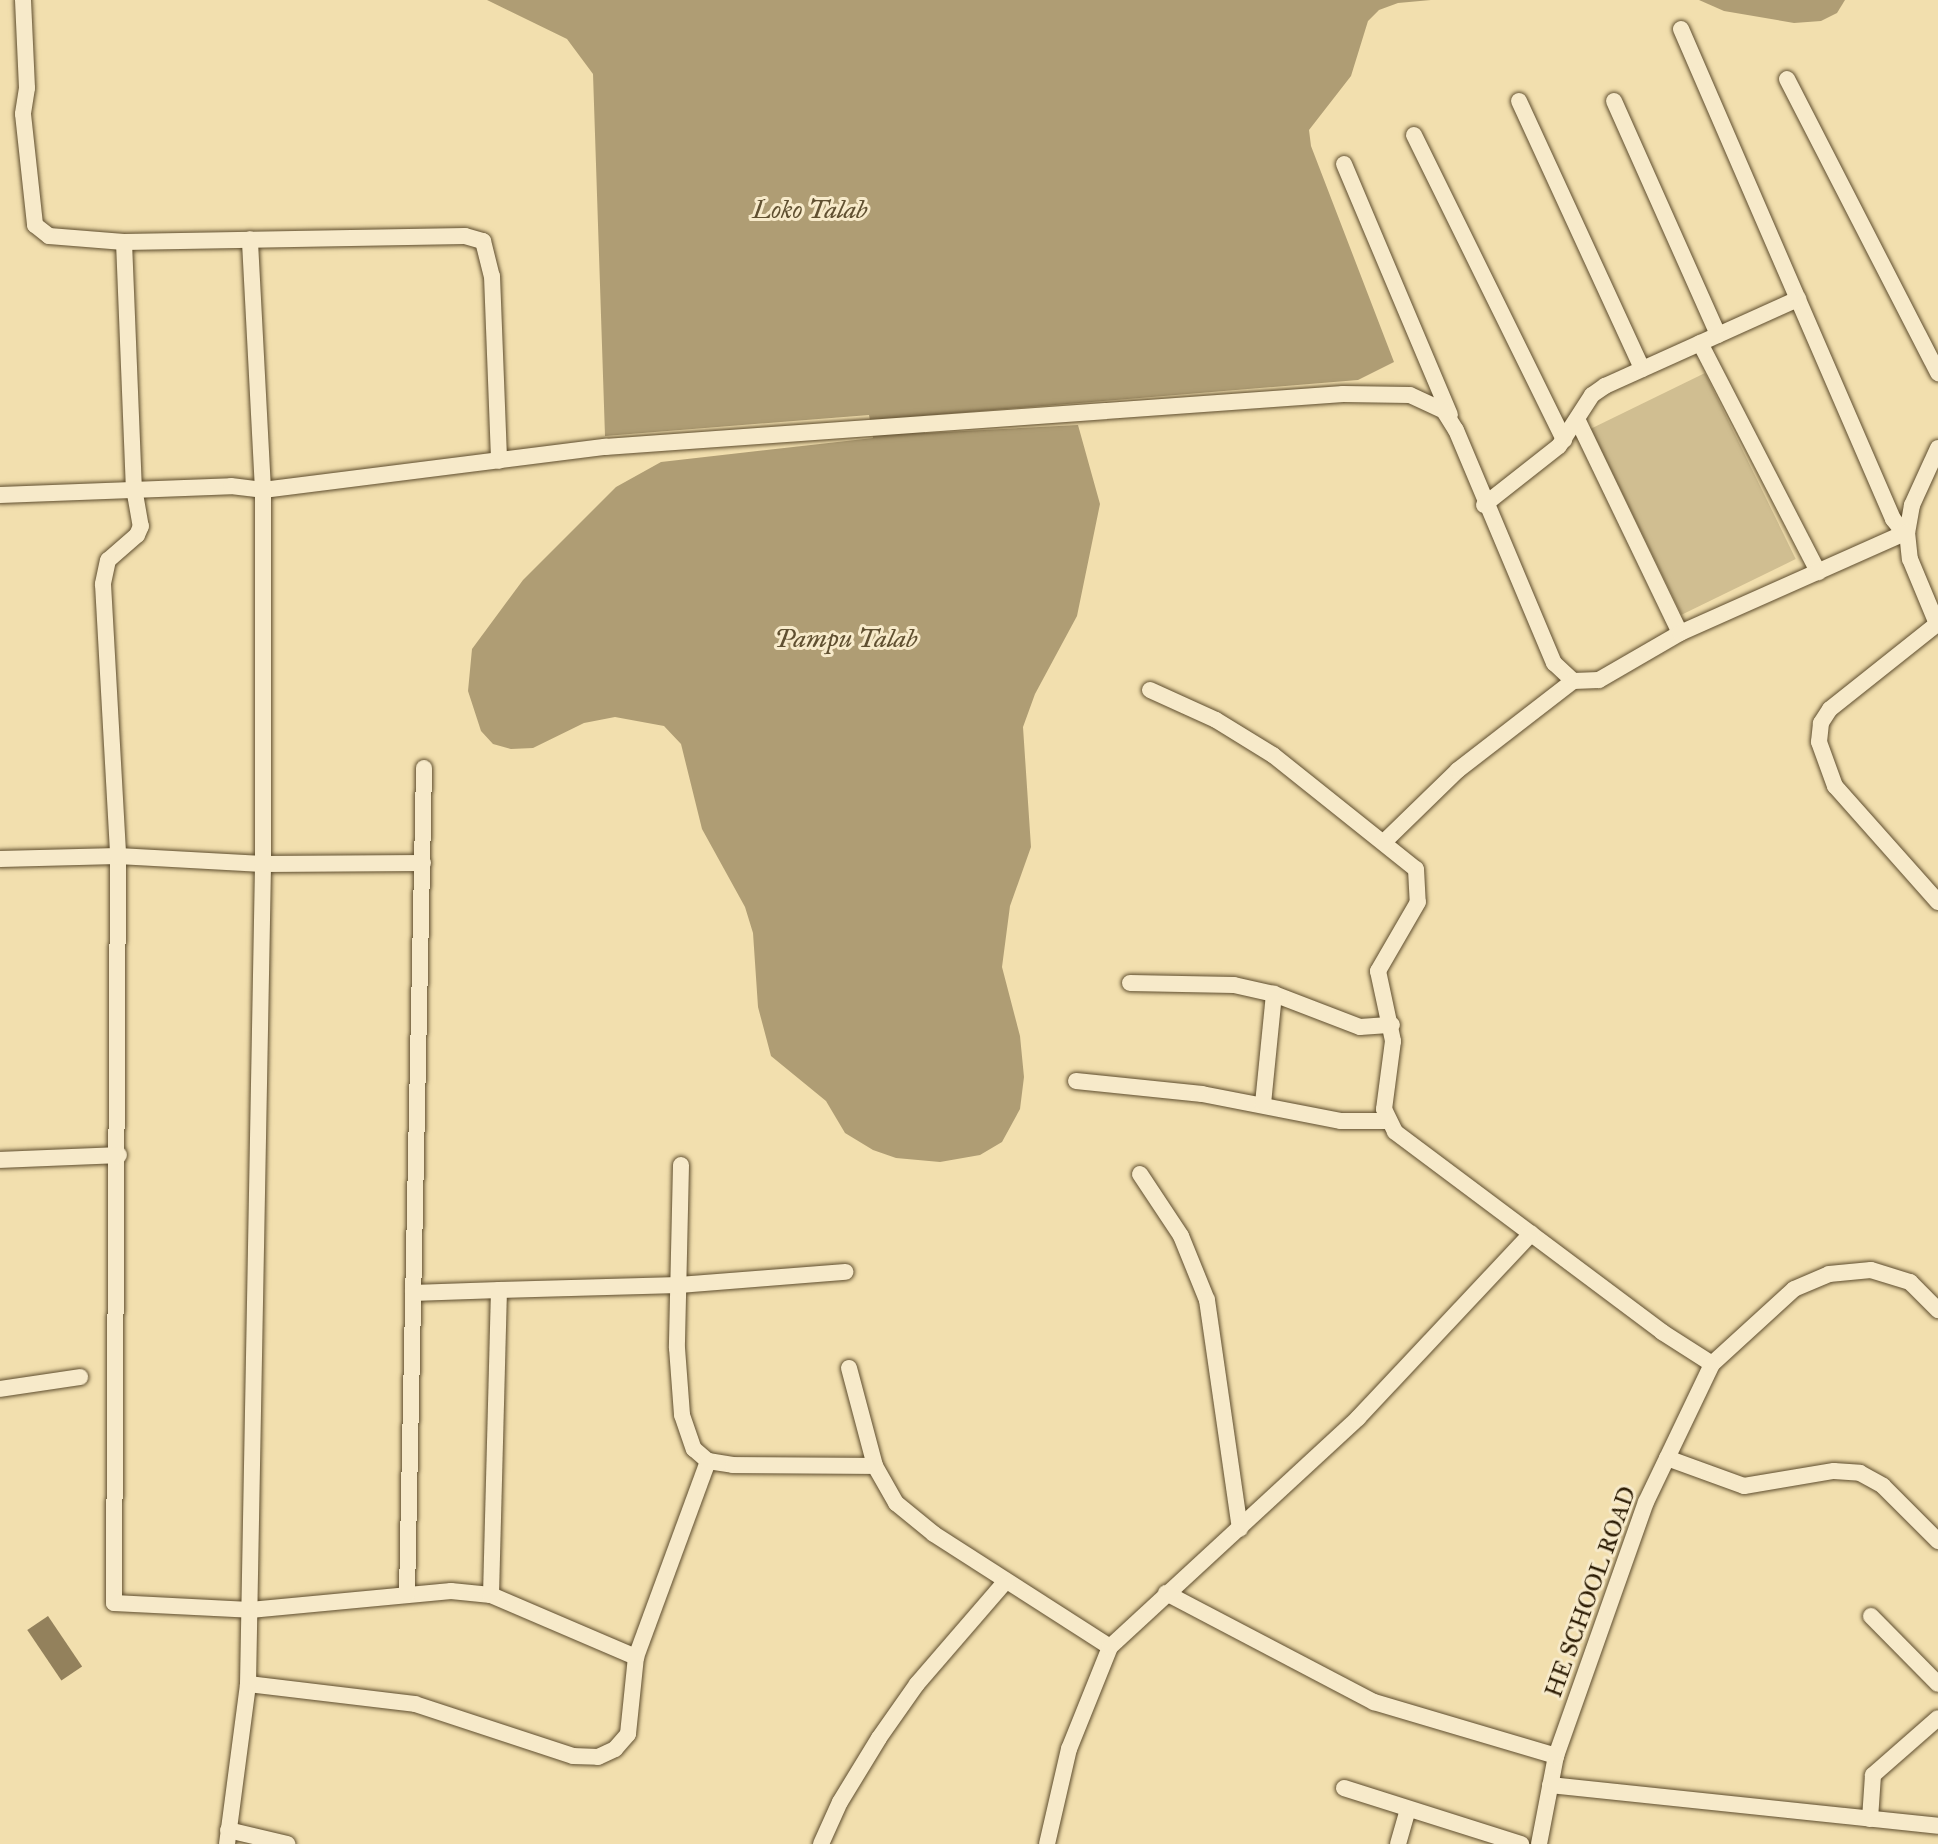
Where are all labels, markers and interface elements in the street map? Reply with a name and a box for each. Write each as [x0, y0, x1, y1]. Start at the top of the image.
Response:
water label: Loko Talab [752, 194, 868, 226]
water label: Pampu Talab [775, 623, 917, 655]
street label: HE SCHOOL ROAD [1539, 1483, 1643, 1701]

